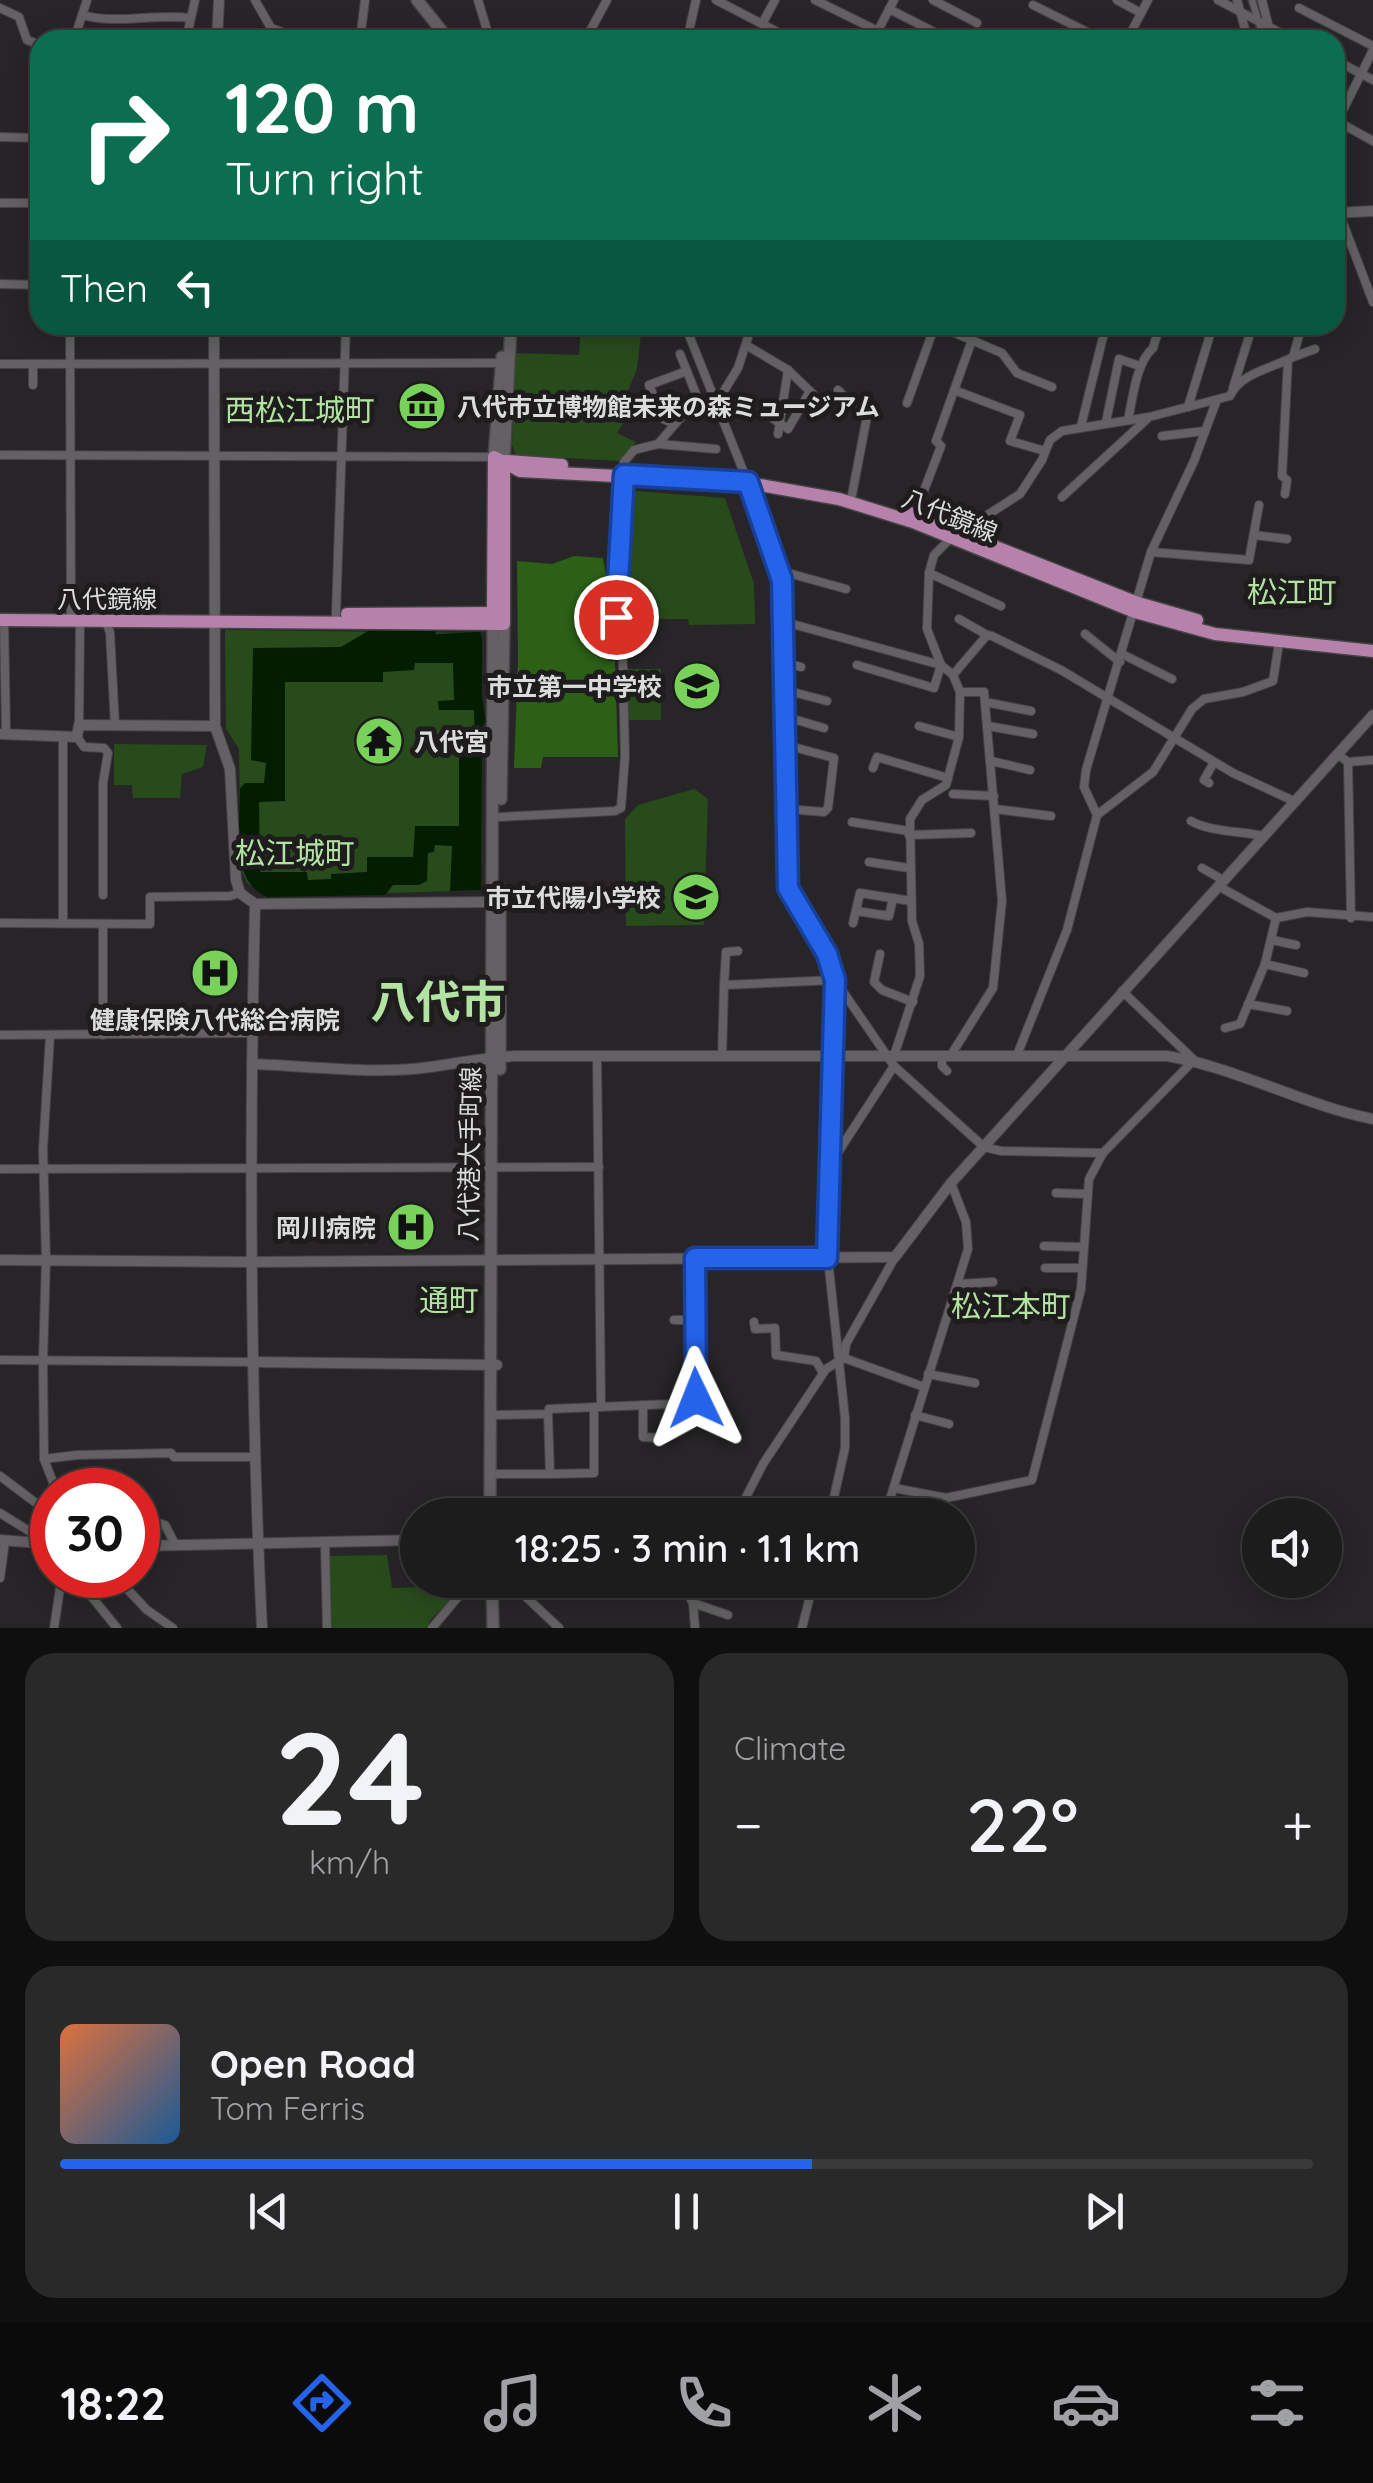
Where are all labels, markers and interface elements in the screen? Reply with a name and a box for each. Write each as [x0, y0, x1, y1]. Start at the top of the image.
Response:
text: 120 m [225, 63, 419, 151]
icon: right [60, 70, 190, 200]
text: Turn right [225, 150, 424, 206]
icon: left [168, 260, 223, 315]
text: Then [60, 264, 148, 312]
museum icon: 八代市立博物館未来の森ミュージアム [396, 380, 448, 432]
district label: 西松江城町 [225, 391, 375, 429]
place label: 八代市立博物館未来の森ミュージアム [457, 391, 880, 422]
street label: 八代鏡線 [898, 482, 1002, 548]
district label: 松江町 [1247, 573, 1337, 611]
pin [574, 575, 659, 660]
street label: 八代鏡線 [57, 583, 157, 614]
icon: arrive [589, 590, 644, 645]
school or university icon: 市立第一中学校 [671, 660, 723, 712]
place label: 市立第一中学校 [487, 671, 662, 702]
temple icon: 八代宮 [353, 715, 405, 767]
place label: 八代宮 [414, 726, 489, 757]
district label: 松江城町 [235, 834, 355, 872]
school or university icon: 市立代陽小学校 [670, 871, 722, 923]
place label: 市立代陽小学校 [486, 882, 661, 913]
hospital icon: 健康保険八代総合病院 [189, 947, 241, 999]
district label: 八代市 [370, 973, 506, 1029]
place label: 健康保険八代総合病院 [90, 1004, 340, 1035]
street label: 八代港大手町線 [452, 1066, 486, 1242]
hospital icon: 岡川病院 [385, 1201, 437, 1253]
place label: 岡川病院 [276, 1212, 376, 1243]
district label: 通町 [419, 1281, 479, 1319]
district label: 松江本町 [951, 1287, 1071, 1325]
position arrow [644, 1346, 748, 1450]
speed limit sign: 30 [30, 1468, 160, 1598]
map controls [1242, 1498, 1342, 1598]
button: sound [1242, 1498, 1342, 1598]
text: 18:25 · 3 min · 1.1 km [515, 1524, 860, 1572]
text: 24 [274, 1695, 425, 1858]
text: Climate [734, 1728, 846, 1768]
text: 22° [966, 1777, 1079, 1871]
text: − [734, 1790, 763, 1859]
text: + [1282, 1790, 1313, 1859]
text: km/h [309, 1842, 390, 1882]
text: Open Road [210, 2040, 416, 2088]
text: Tom Ferris [210, 2088, 365, 2128]
icon: previous [241, 2184, 296, 2239]
icon: pause [659, 2184, 714, 2239]
icon: next [1077, 2184, 1132, 2239]
icon: directions [287, 2368, 357, 2438]
icon: music [478, 2368, 548, 2438]
icon: phone [669, 2368, 739, 2438]
icon: climate [860, 2368, 930, 2438]
icon: car [1051, 2368, 1121, 2438]
icon: filters [1242, 2368, 1312, 2438]
text: 18:22 [61, 2375, 166, 2431]

